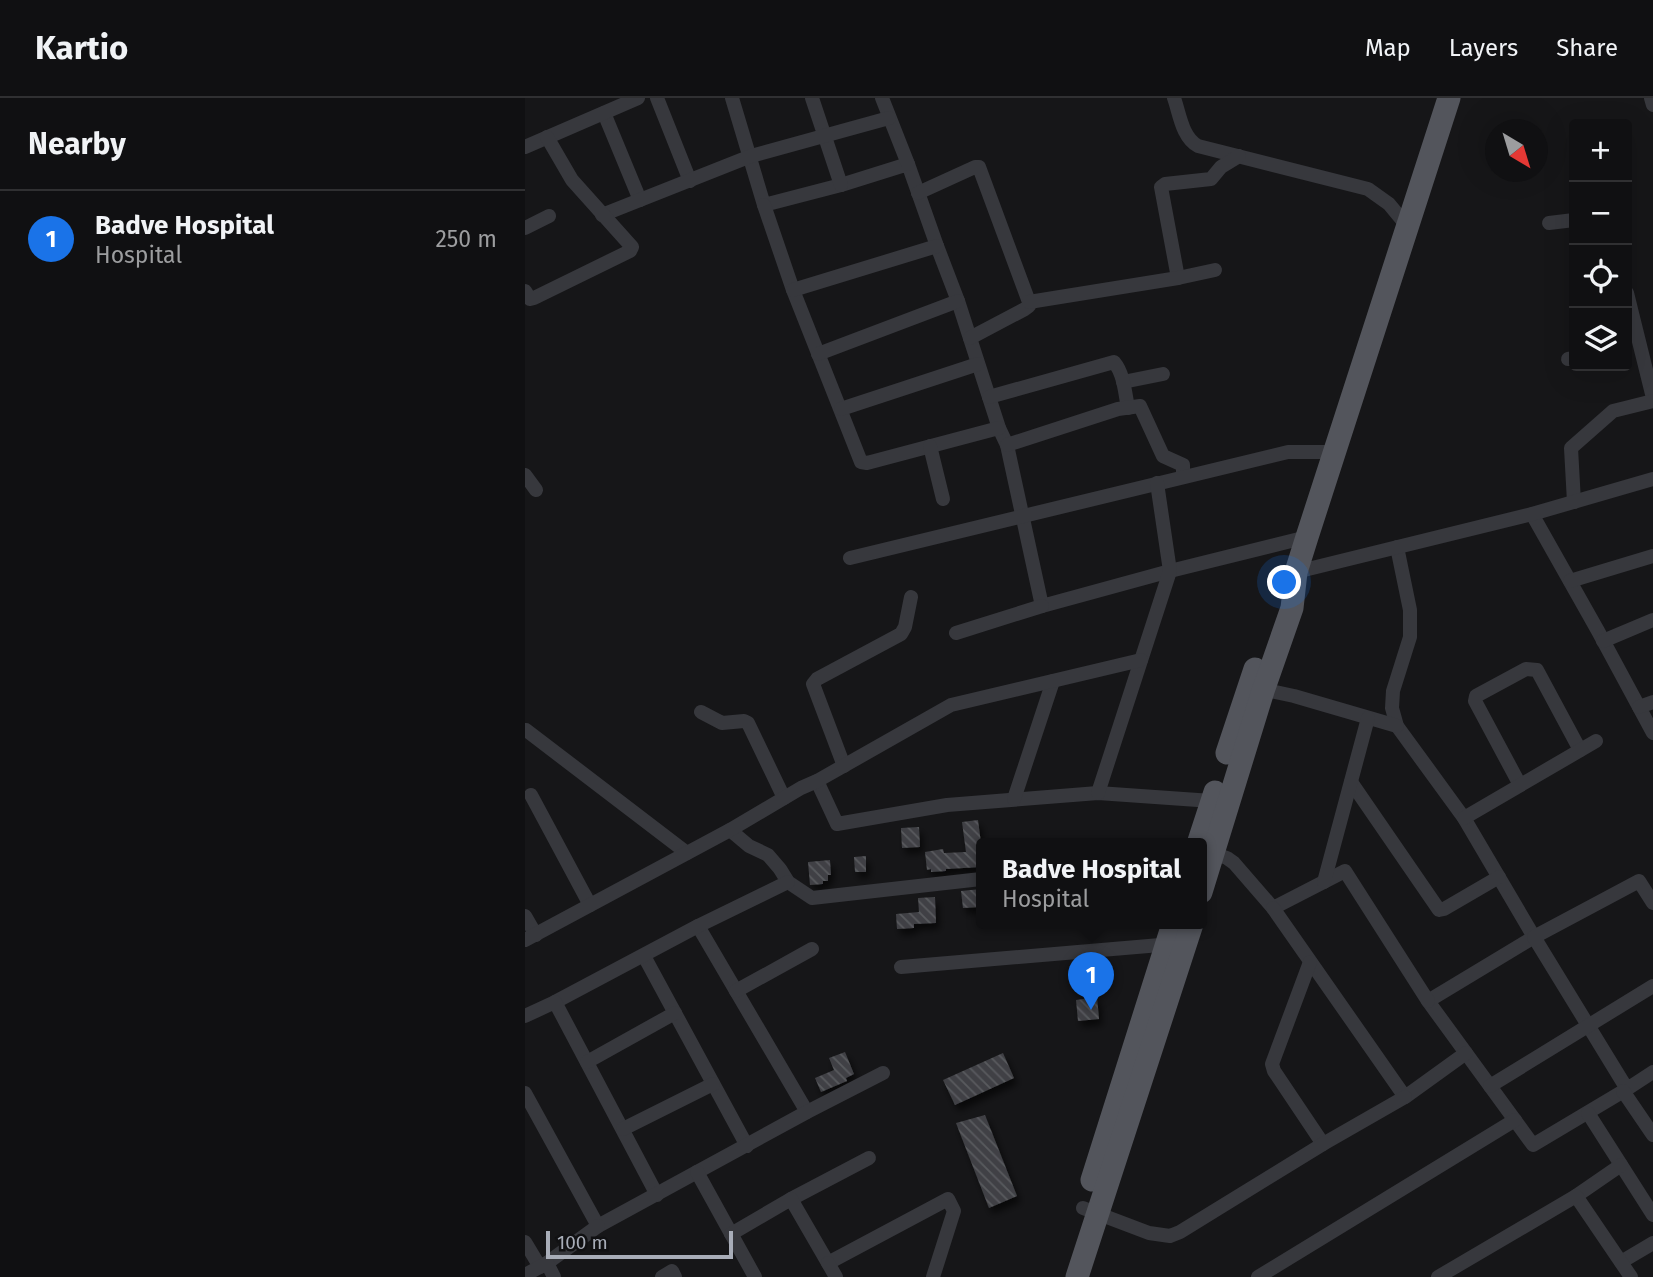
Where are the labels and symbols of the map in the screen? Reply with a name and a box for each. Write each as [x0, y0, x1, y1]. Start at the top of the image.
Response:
north arrow [1485, 119, 1548, 182]
your location [1267, 565, 1301, 599]
pin: 1 [1068, 952, 1114, 1010]
scale bar [546, 1228, 733, 1260]

